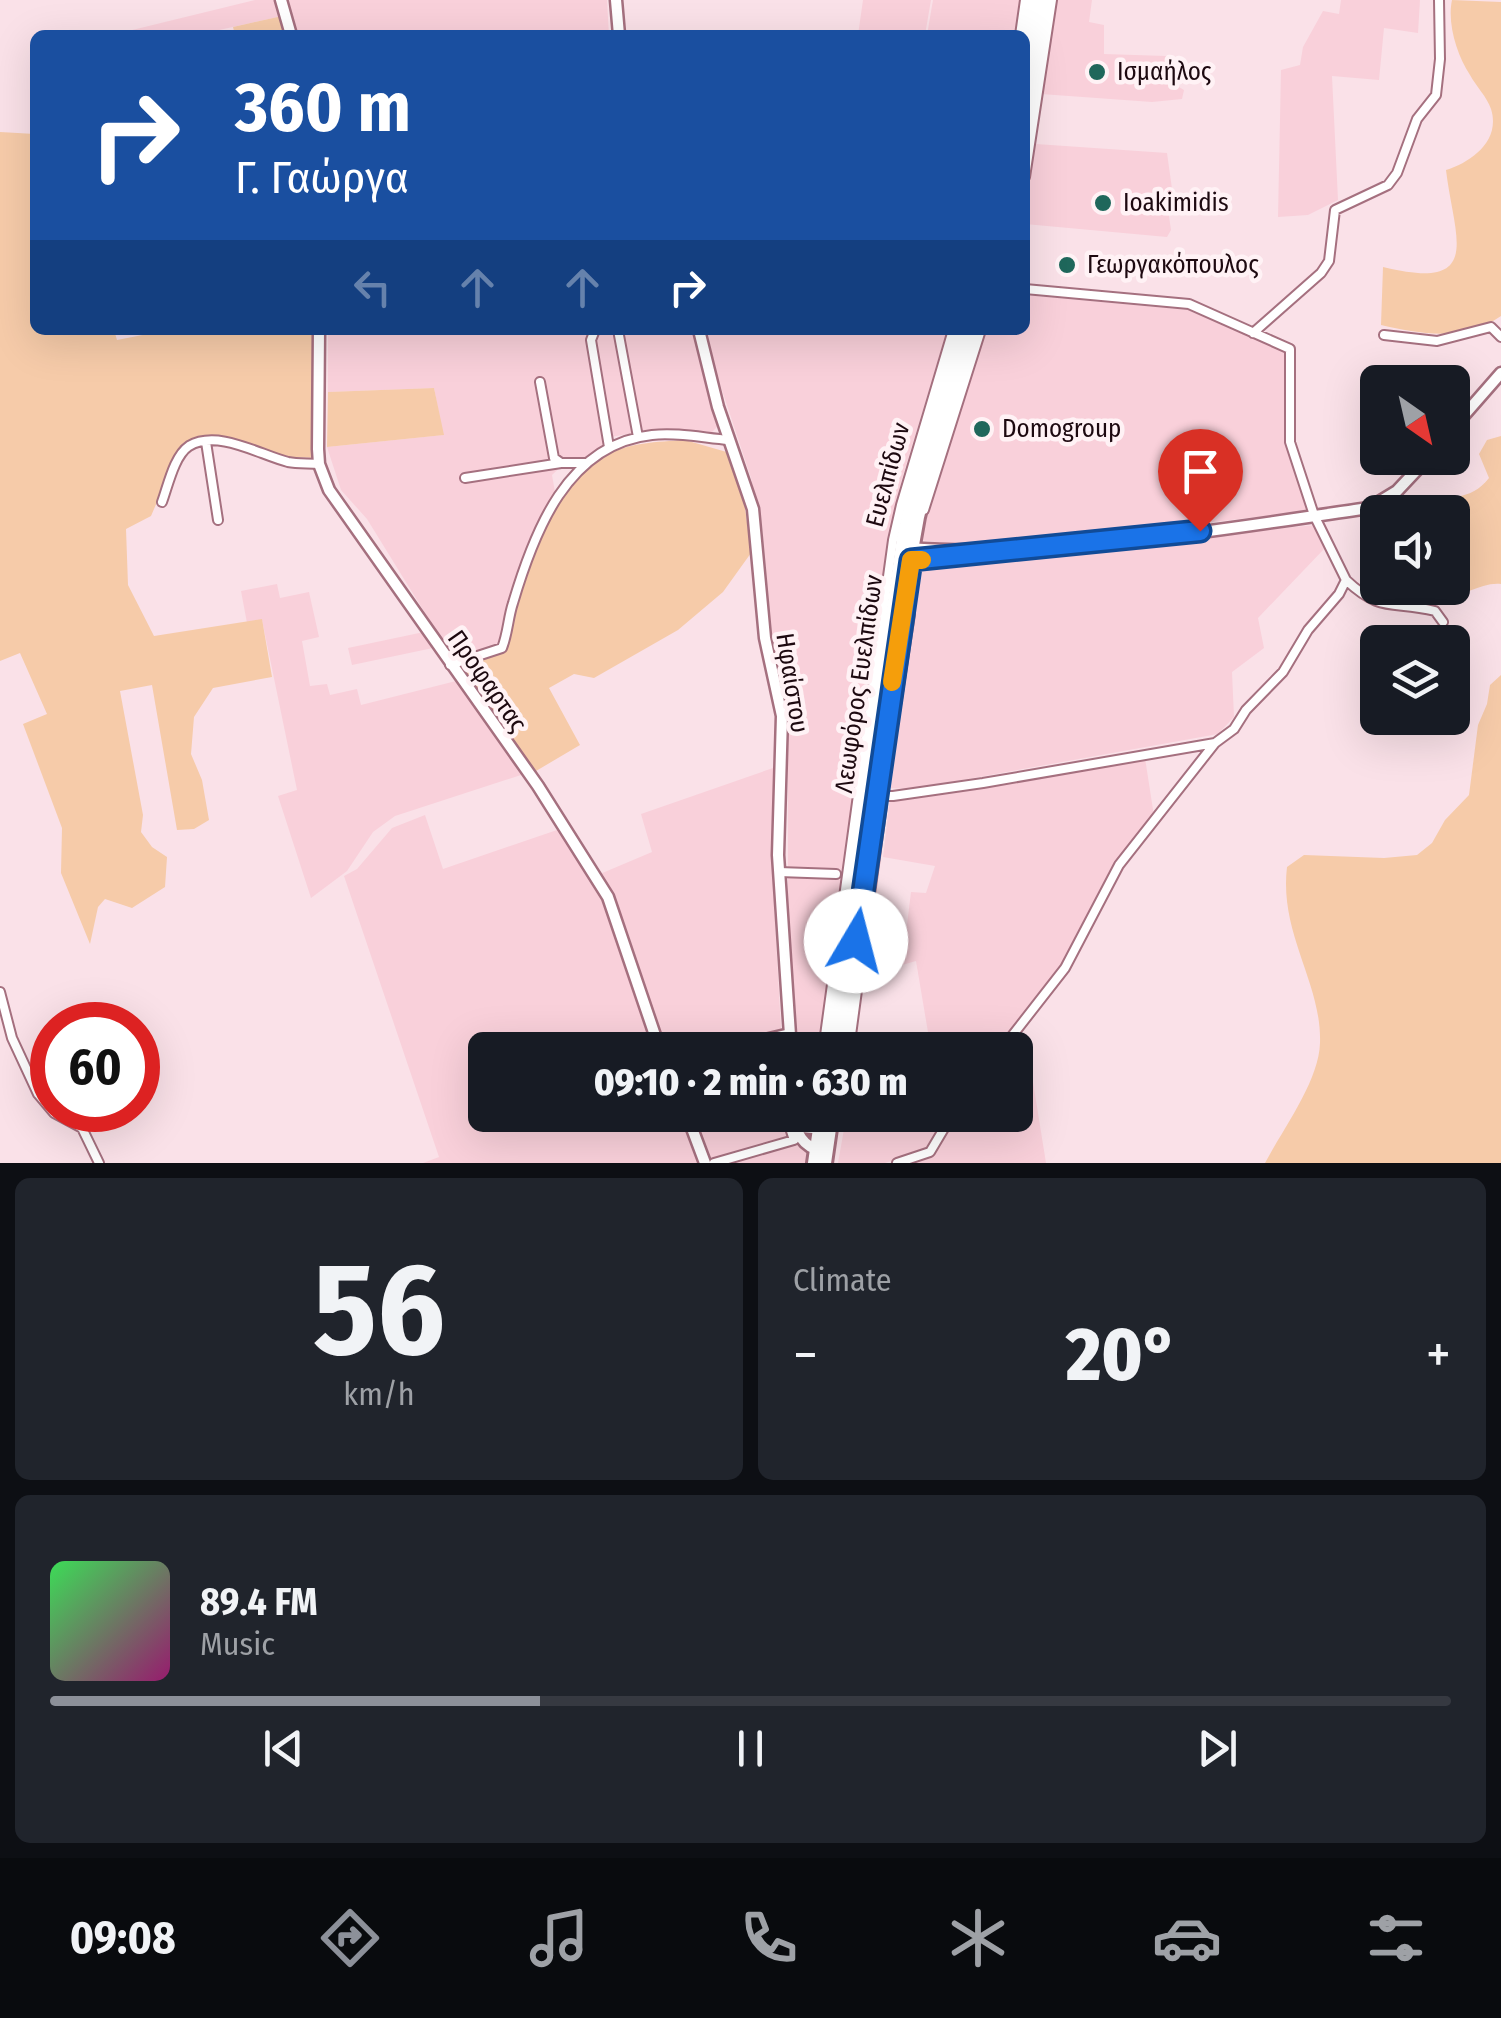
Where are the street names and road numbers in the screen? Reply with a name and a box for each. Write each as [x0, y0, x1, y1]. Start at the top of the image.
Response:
street label: Ευελπίδων [860, 420, 916, 530]
street label: Λεωφόρος Ευελπίδων [829, 573, 889, 795]
street label: Προφαρτας [441, 624, 533, 738]
street label: Ηφαίστου [769, 631, 815, 735]

